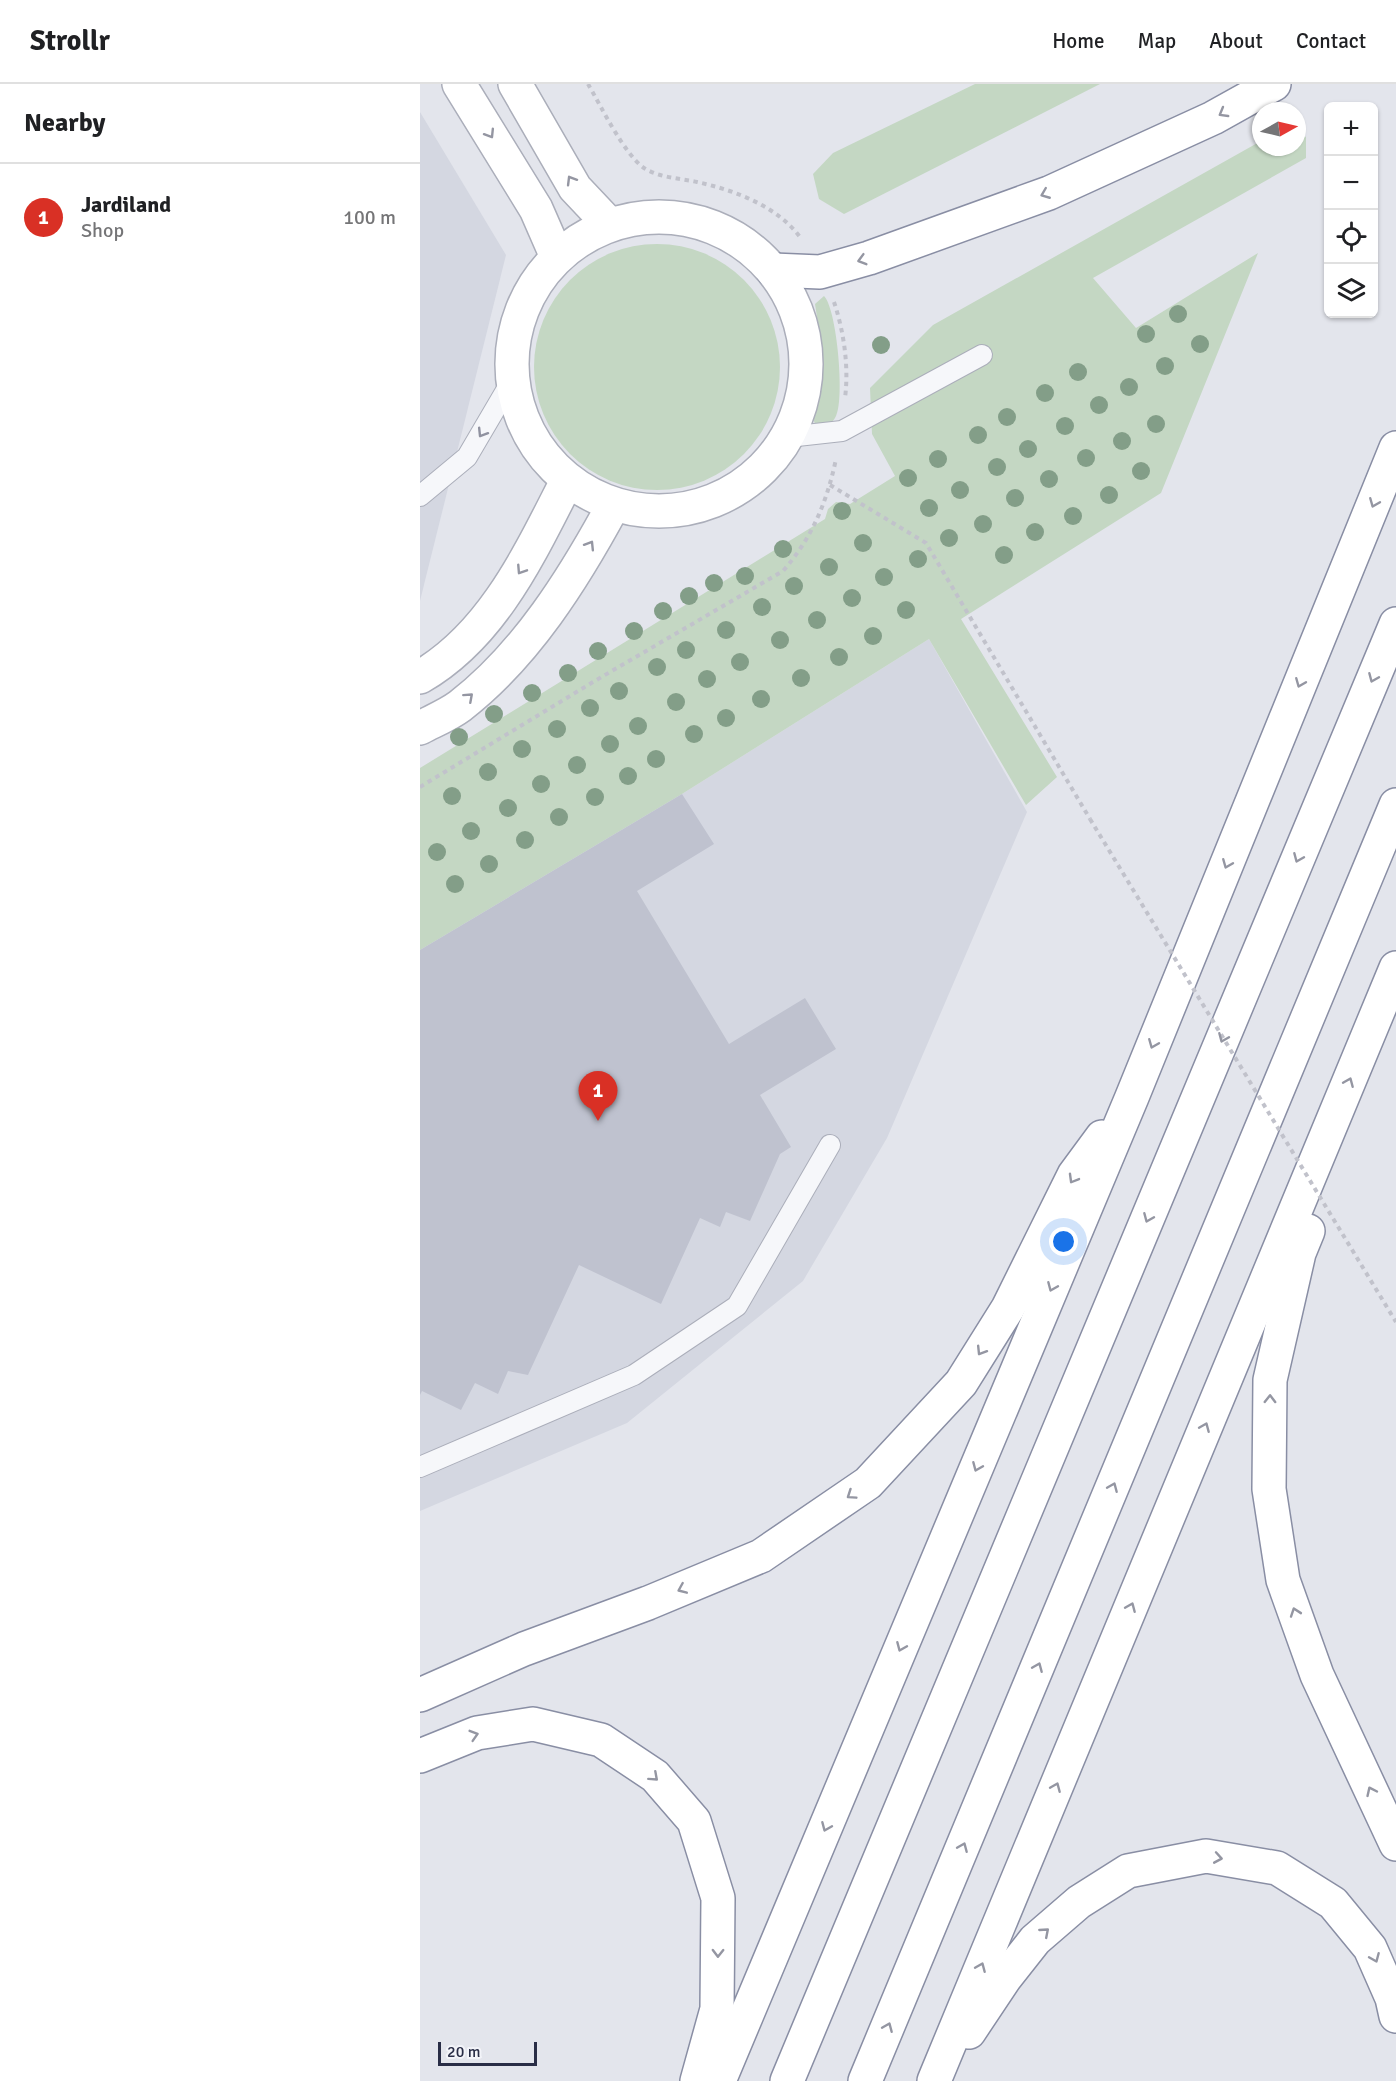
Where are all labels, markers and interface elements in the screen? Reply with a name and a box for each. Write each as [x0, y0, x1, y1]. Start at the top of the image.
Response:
text: Strollr [30, 24, 110, 58]
text: Home [1052, 28, 1105, 54]
text: Map [1138, 28, 1176, 54]
text: About [1209, 28, 1263, 54]
text: Contact [1296, 28, 1366, 54]
north arrow [1252, 102, 1306, 156]
map controls [1324, 102, 1378, 318]
button: + [1324, 102, 1378, 156]
one-way arrow [1219, 106, 1229, 117]
text: Nearby [24, 107, 105, 139]
one-way arrow [482, 128, 494, 138]
button: − [1324, 156, 1378, 210]
one-way arrow [567, 176, 578, 186]
one-way arrow [1041, 187, 1052, 199]
text: Jardiland [81, 191, 171, 218]
text: 1 [38, 205, 49, 230]
text: 100 m [343, 205, 396, 230]
button: locate [1324, 210, 1378, 264]
text: Shop [81, 218, 124, 243]
one-way arrow [857, 253, 868, 265]
button: layers [1324, 264, 1378, 318]
one-way arrow [478, 427, 490, 437]
one-way arrow [1369, 496, 1381, 507]
one-way arrow [582, 541, 594, 551]
one-way arrow [517, 564, 528, 575]
one-way arrow [1368, 672, 1380, 683]
one-way arrow [1295, 677, 1307, 688]
one-way arrow [463, 693, 473, 704]
one-way arrow [1293, 852, 1305, 863]
one-way arrow [1222, 857, 1234, 868]
one-way arrow [1218, 1032, 1230, 1043]
one-way arrow [1148, 1038, 1160, 1049]
pin: 1 [578, 1072, 618, 1121]
one-way arrow [1342, 1077, 1354, 1088]
one-way arrow [1068, 1173, 1080, 1183]
one-way arrow [1143, 1211, 1155, 1222]
your location [1049, 1227, 1078, 1256]
one-way arrow [1047, 1281, 1059, 1292]
one-way arrow [977, 1345, 989, 1355]
one-way arrow [1264, 1395, 1276, 1404]
one-way arrow [1198, 1422, 1210, 1433]
one-way arrow [972, 1461, 984, 1472]
one-way arrow [1105, 1482, 1117, 1493]
one-way arrow [847, 1487, 858, 1498]
one-way arrow [677, 1582, 688, 1594]
one-way arrow [1124, 1602, 1136, 1613]
one-way arrow [1289, 1607, 1302, 1618]
one-way arrow [896, 1640, 908, 1651]
one-way arrow [1031, 1662, 1043, 1673]
one-way arrow [468, 1730, 479, 1742]
one-way arrow [648, 1770, 659, 1781]
one-way arrow [1049, 1782, 1061, 1793]
one-way arrow [1367, 1787, 1379, 1798]
one-way arrow [821, 1820, 833, 1831]
one-way arrow [956, 1842, 968, 1853]
one-way arrow [1213, 1852, 1223, 1864]
one-way arrow [1038, 1928, 1048, 1939]
one-way arrow [712, 1949, 724, 1958]
one-way arrow [1367, 1951, 1379, 1962]
one-way arrow [974, 1963, 986, 1974]
one-way arrow [881, 2022, 893, 2033]
scale bar [438, 2039, 537, 2066]
text: 20 m [447, 2042, 481, 2062]

